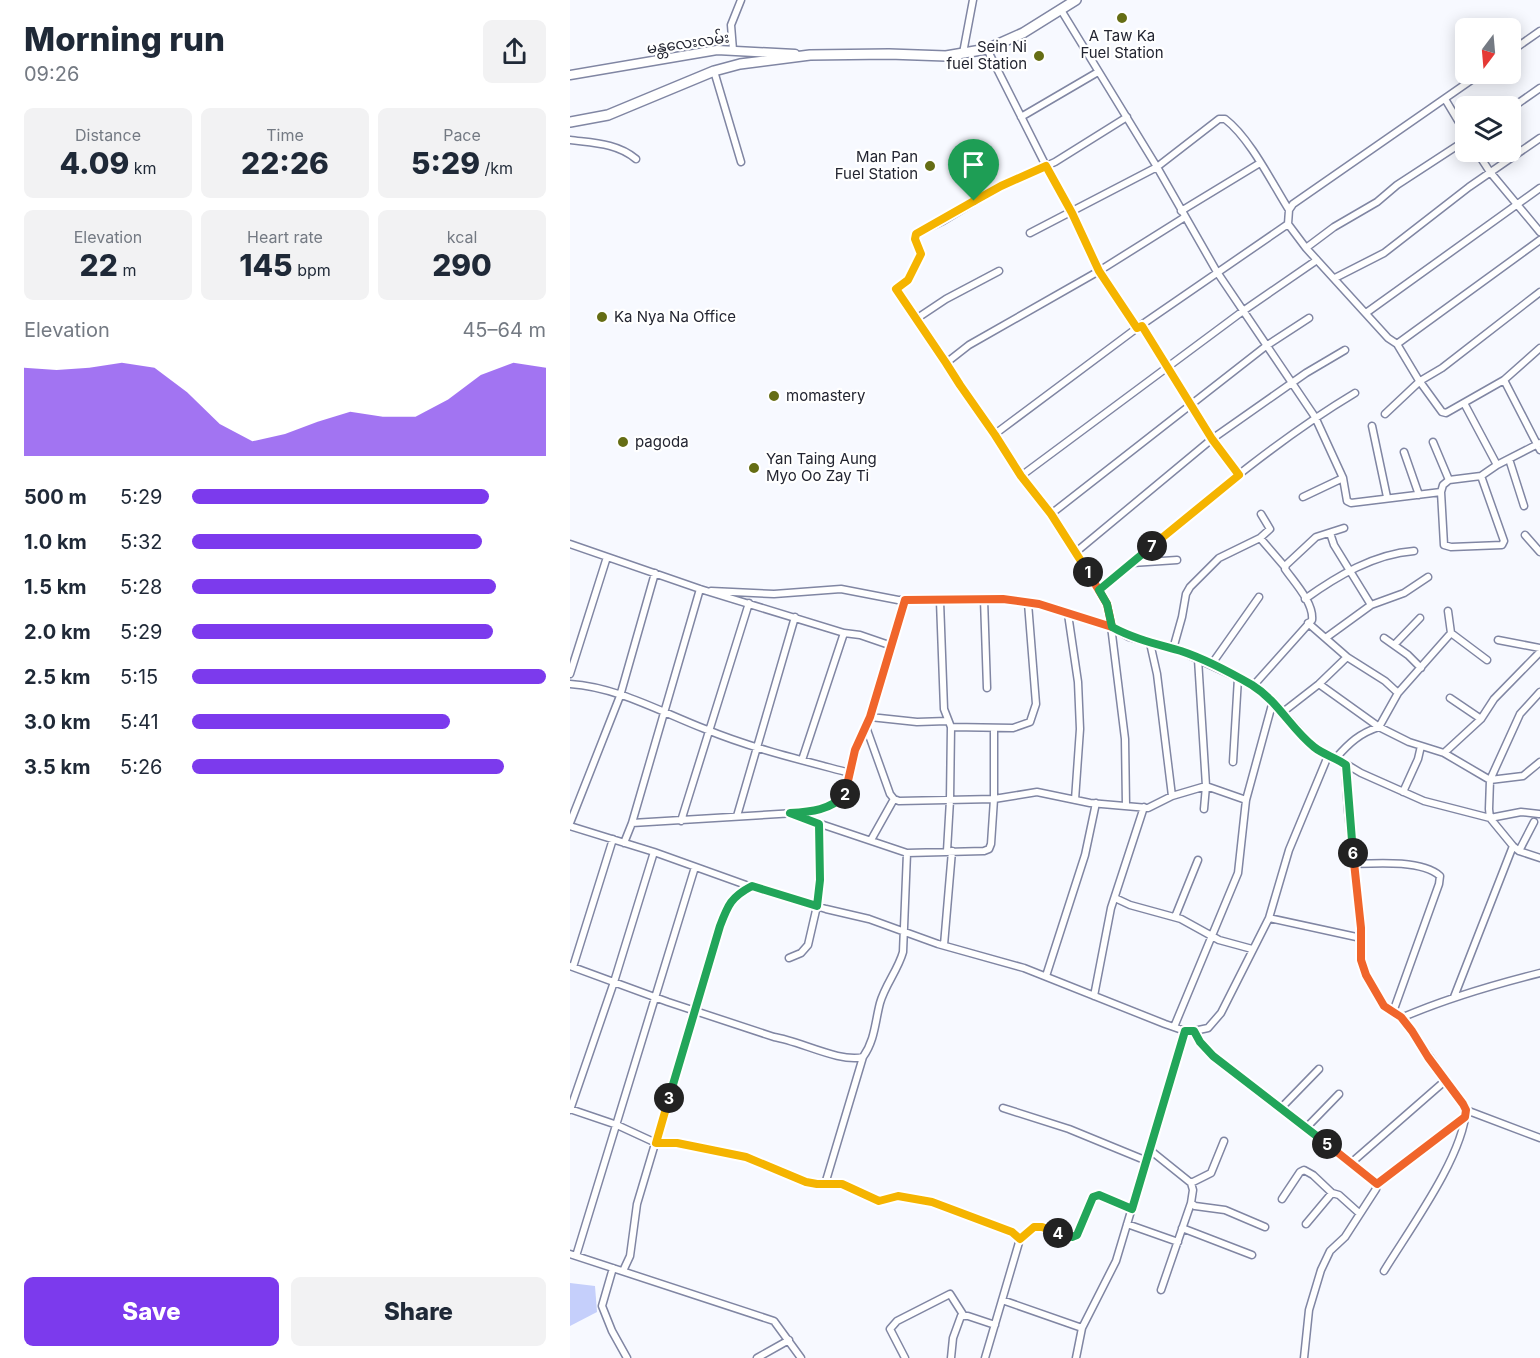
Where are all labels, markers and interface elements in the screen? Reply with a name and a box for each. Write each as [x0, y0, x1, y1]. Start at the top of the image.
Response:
marker: A Taw Ka Fuel Station [1115, 11, 1129, 25]
north arrow [1455, 18, 1521, 84]
map controls [1455, 18, 1521, 162]
text: Morning run [24, 19, 225, 59]
button: share [483, 20, 546, 83]
place label: A Taw Ka Fuel Station [1080, 26, 1164, 62]
street label: မန္တလေးလမ်း [645, 27, 731, 61]
place label: Sein Ni fuel Station [947, 37, 1027, 73]
marker: Sein Ni fuel Station [1032, 49, 1046, 63]
text: 09:26 [24, 62, 79, 86]
button: layers [1455, 96, 1521, 162]
text: Distance [75, 125, 141, 145]
text: Time [266, 125, 304, 145]
text: Pace [443, 125, 481, 145]
pin [948, 139, 999, 201]
text: 4.09 [59, 145, 129, 181]
text: 22:26 [241, 145, 329, 181]
text: 5:29 [411, 145, 480, 181]
place label: Man Pan Fuel Station [835, 147, 918, 183]
icon: arrive [957, 148, 990, 181]
text: km [129, 158, 157, 178]
text: /km [480, 158, 513, 178]
marker: Man Pan Fuel Station [923, 159, 937, 173]
text: Elevation [74, 227, 142, 247]
text: Heart rate [247, 227, 323, 247]
text: kcal [447, 227, 477, 247]
text: 22 [80, 247, 118, 283]
text: 145 [239, 247, 293, 283]
text: 290 [432, 247, 492, 283]
text: m [118, 260, 136, 280]
text: bpm [293, 260, 331, 280]
place label: Ka Nya Na Office [614, 307, 736, 326]
marker: Ka Nya Na Office [595, 310, 609, 324]
text: Elevation [24, 318, 110, 342]
text: 45–64 m [462, 318, 546, 342]
place label: momastery [786, 386, 866, 405]
marker: momastery [767, 389, 781, 403]
place label: pagoda [635, 432, 689, 451]
marker: pagoda [616, 435, 630, 449]
place label: Yan Taing Aung Myo Oo Zay Ti [766, 449, 877, 485]
marker: Yan Taing Aung Myo Oo Zay Ti [747, 461, 761, 475]
text: 500 m [24, 485, 87, 509]
text: 5:29 [120, 485, 163, 509]
text: 1.0 km [24, 530, 87, 554]
text: 5:32 [120, 530, 162, 554]
pin: 7 [1137, 531, 1167, 561]
text: 7 [1147, 536, 1157, 556]
pin: 1 [1073, 557, 1103, 587]
text: 1 [1085, 562, 1091, 582]
text: 1.5 km [24, 575, 87, 599]
text: 5:28 [120, 575, 163, 599]
text: 2.0 km [24, 620, 91, 644]
text: 5:29 [120, 620, 163, 644]
text: 2.5 km [24, 665, 91, 689]
text: 5:15 [120, 665, 158, 689]
text: 3.0 km [24, 710, 91, 734]
text: 5:41 [120, 710, 159, 734]
text: 3.5 km [24, 755, 90, 779]
text: 5:26 [120, 755, 163, 779]
pin: 2 [830, 779, 860, 809]
text: 2 [840, 784, 850, 804]
pin: 6 [1338, 838, 1368, 868]
text: 6 [1348, 843, 1358, 863]
pin: 3 [654, 1083, 684, 1113]
text: 3 [664, 1088, 674, 1108]
pin: 5 [1312, 1129, 1342, 1159]
text: 5 [1322, 1134, 1332, 1154]
pin: 4 [1043, 1218, 1073, 1248]
text: 4 [1053, 1223, 1063, 1243]
button: Save [24, 1277, 279, 1346]
button: Share [291, 1277, 546, 1346]

